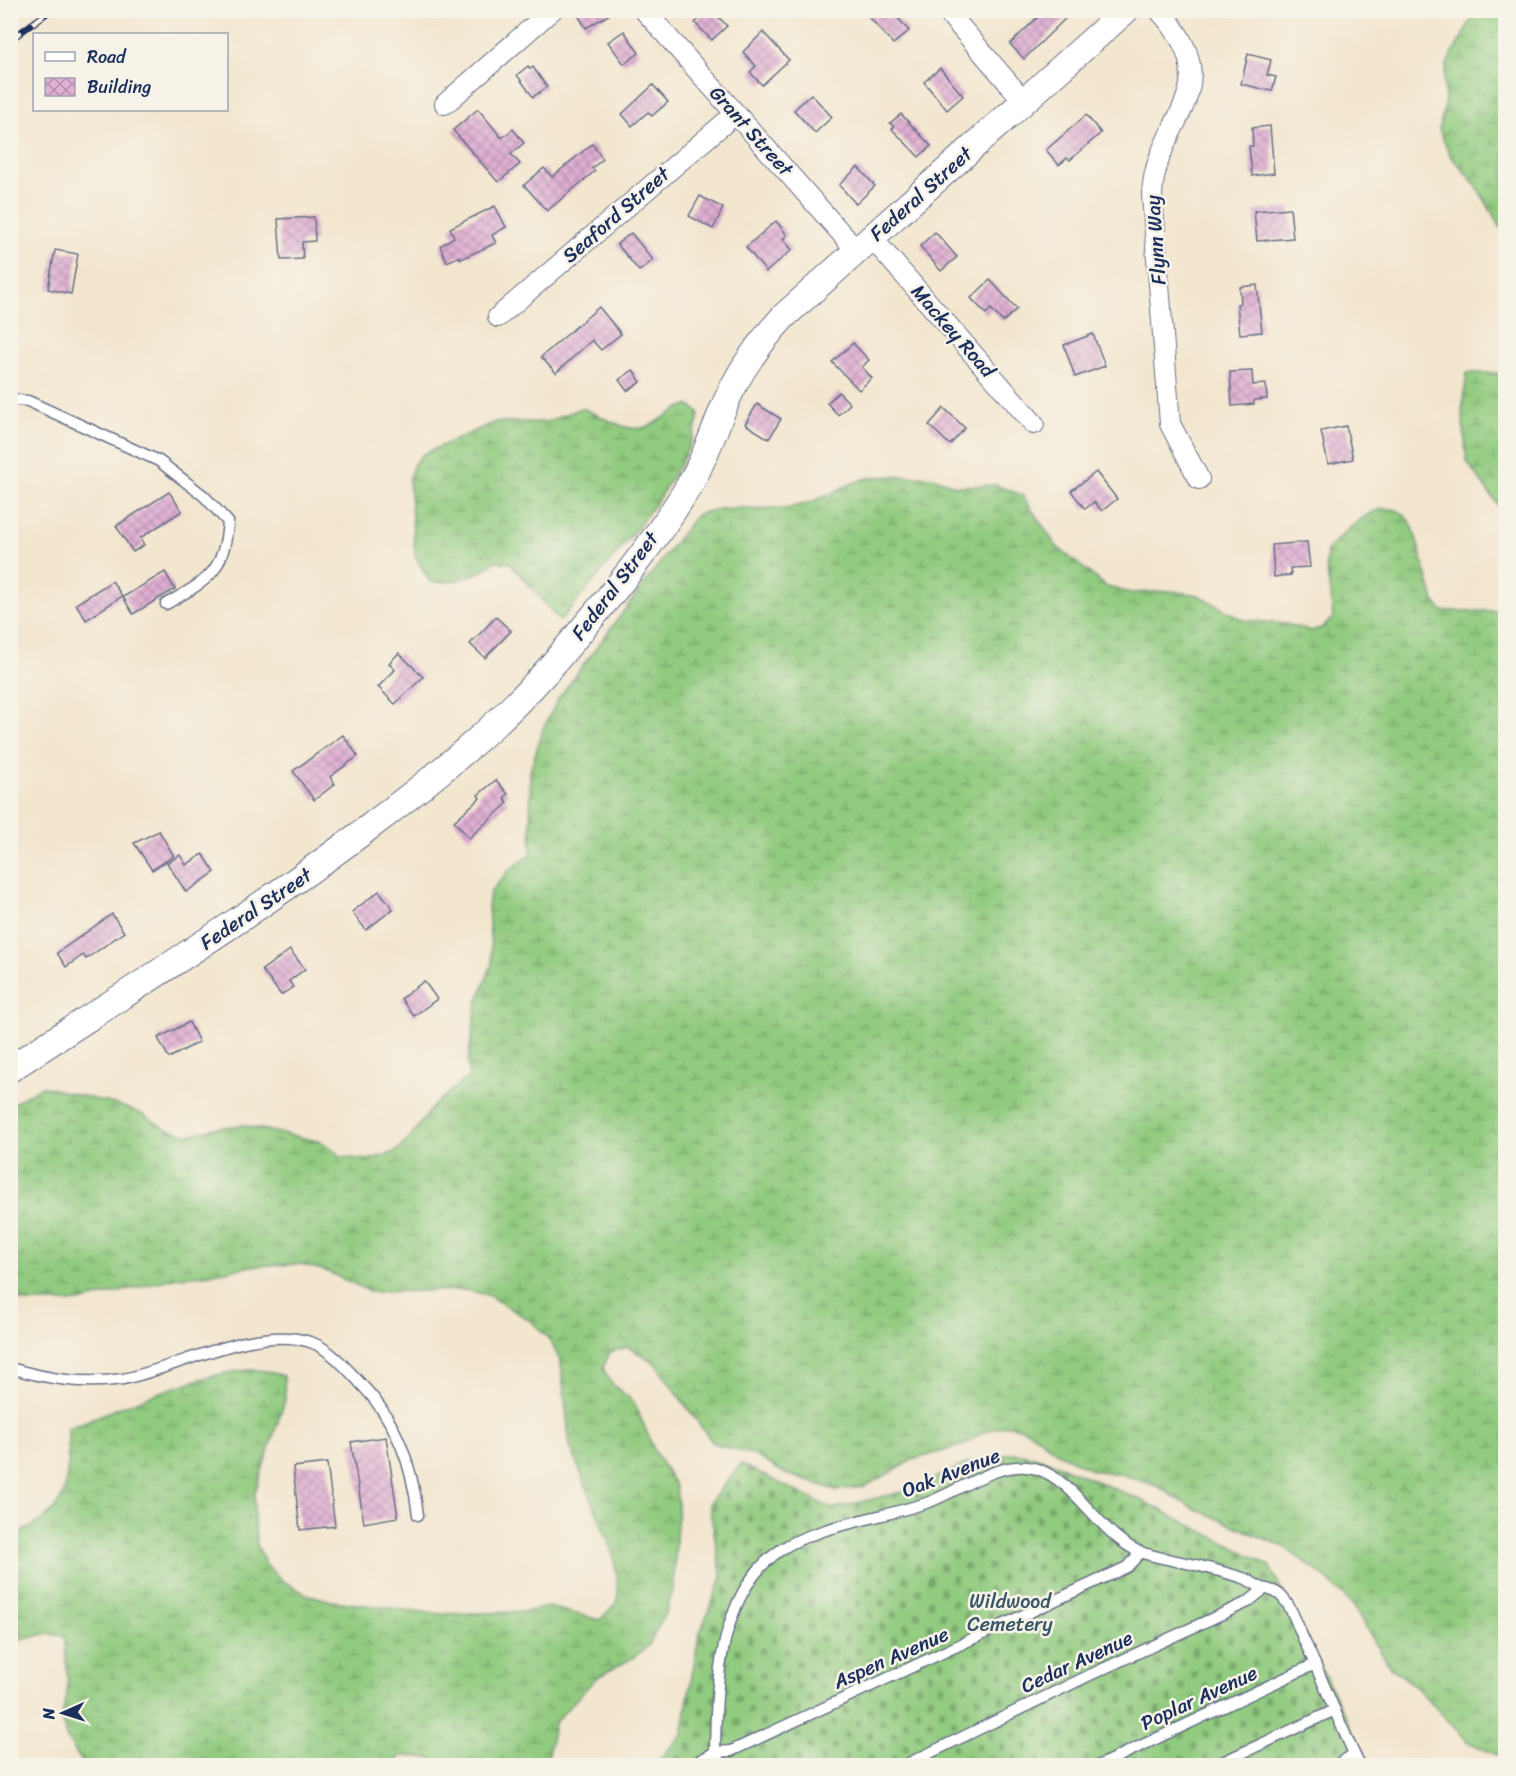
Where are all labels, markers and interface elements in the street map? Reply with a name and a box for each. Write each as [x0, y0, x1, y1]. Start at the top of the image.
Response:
legend [33, 33, 228, 111]
text: Road [87, 41, 127, 73]
text: Building [87, 71, 151, 103]
street label: Grant Street [700, 77, 802, 185]
street label: Federal Street [861, 137, 981, 250]
street label: Seaford Street [554, 157, 679, 272]
street label: Flynn Way [1135, 193, 1177, 286]
street label: Mackey Road [902, 276, 1005, 387]
street label: Federal Street [562, 523, 668, 648]
street label: Federal Street [193, 858, 320, 960]
street label: Oak Avenue [897, 1438, 1005, 1508]
park label: Wildwood Cemetery [967, 1584, 1053, 1642]
street label: Aspen Avenue [827, 1617, 955, 1700]
street label: Cedar Avenue [1015, 1621, 1139, 1703]
street label: Poplar Avenue [1135, 1656, 1263, 1740]
north arrow [33, 1683, 93, 1743]
text: N [34, 1707, 63, 1721]

